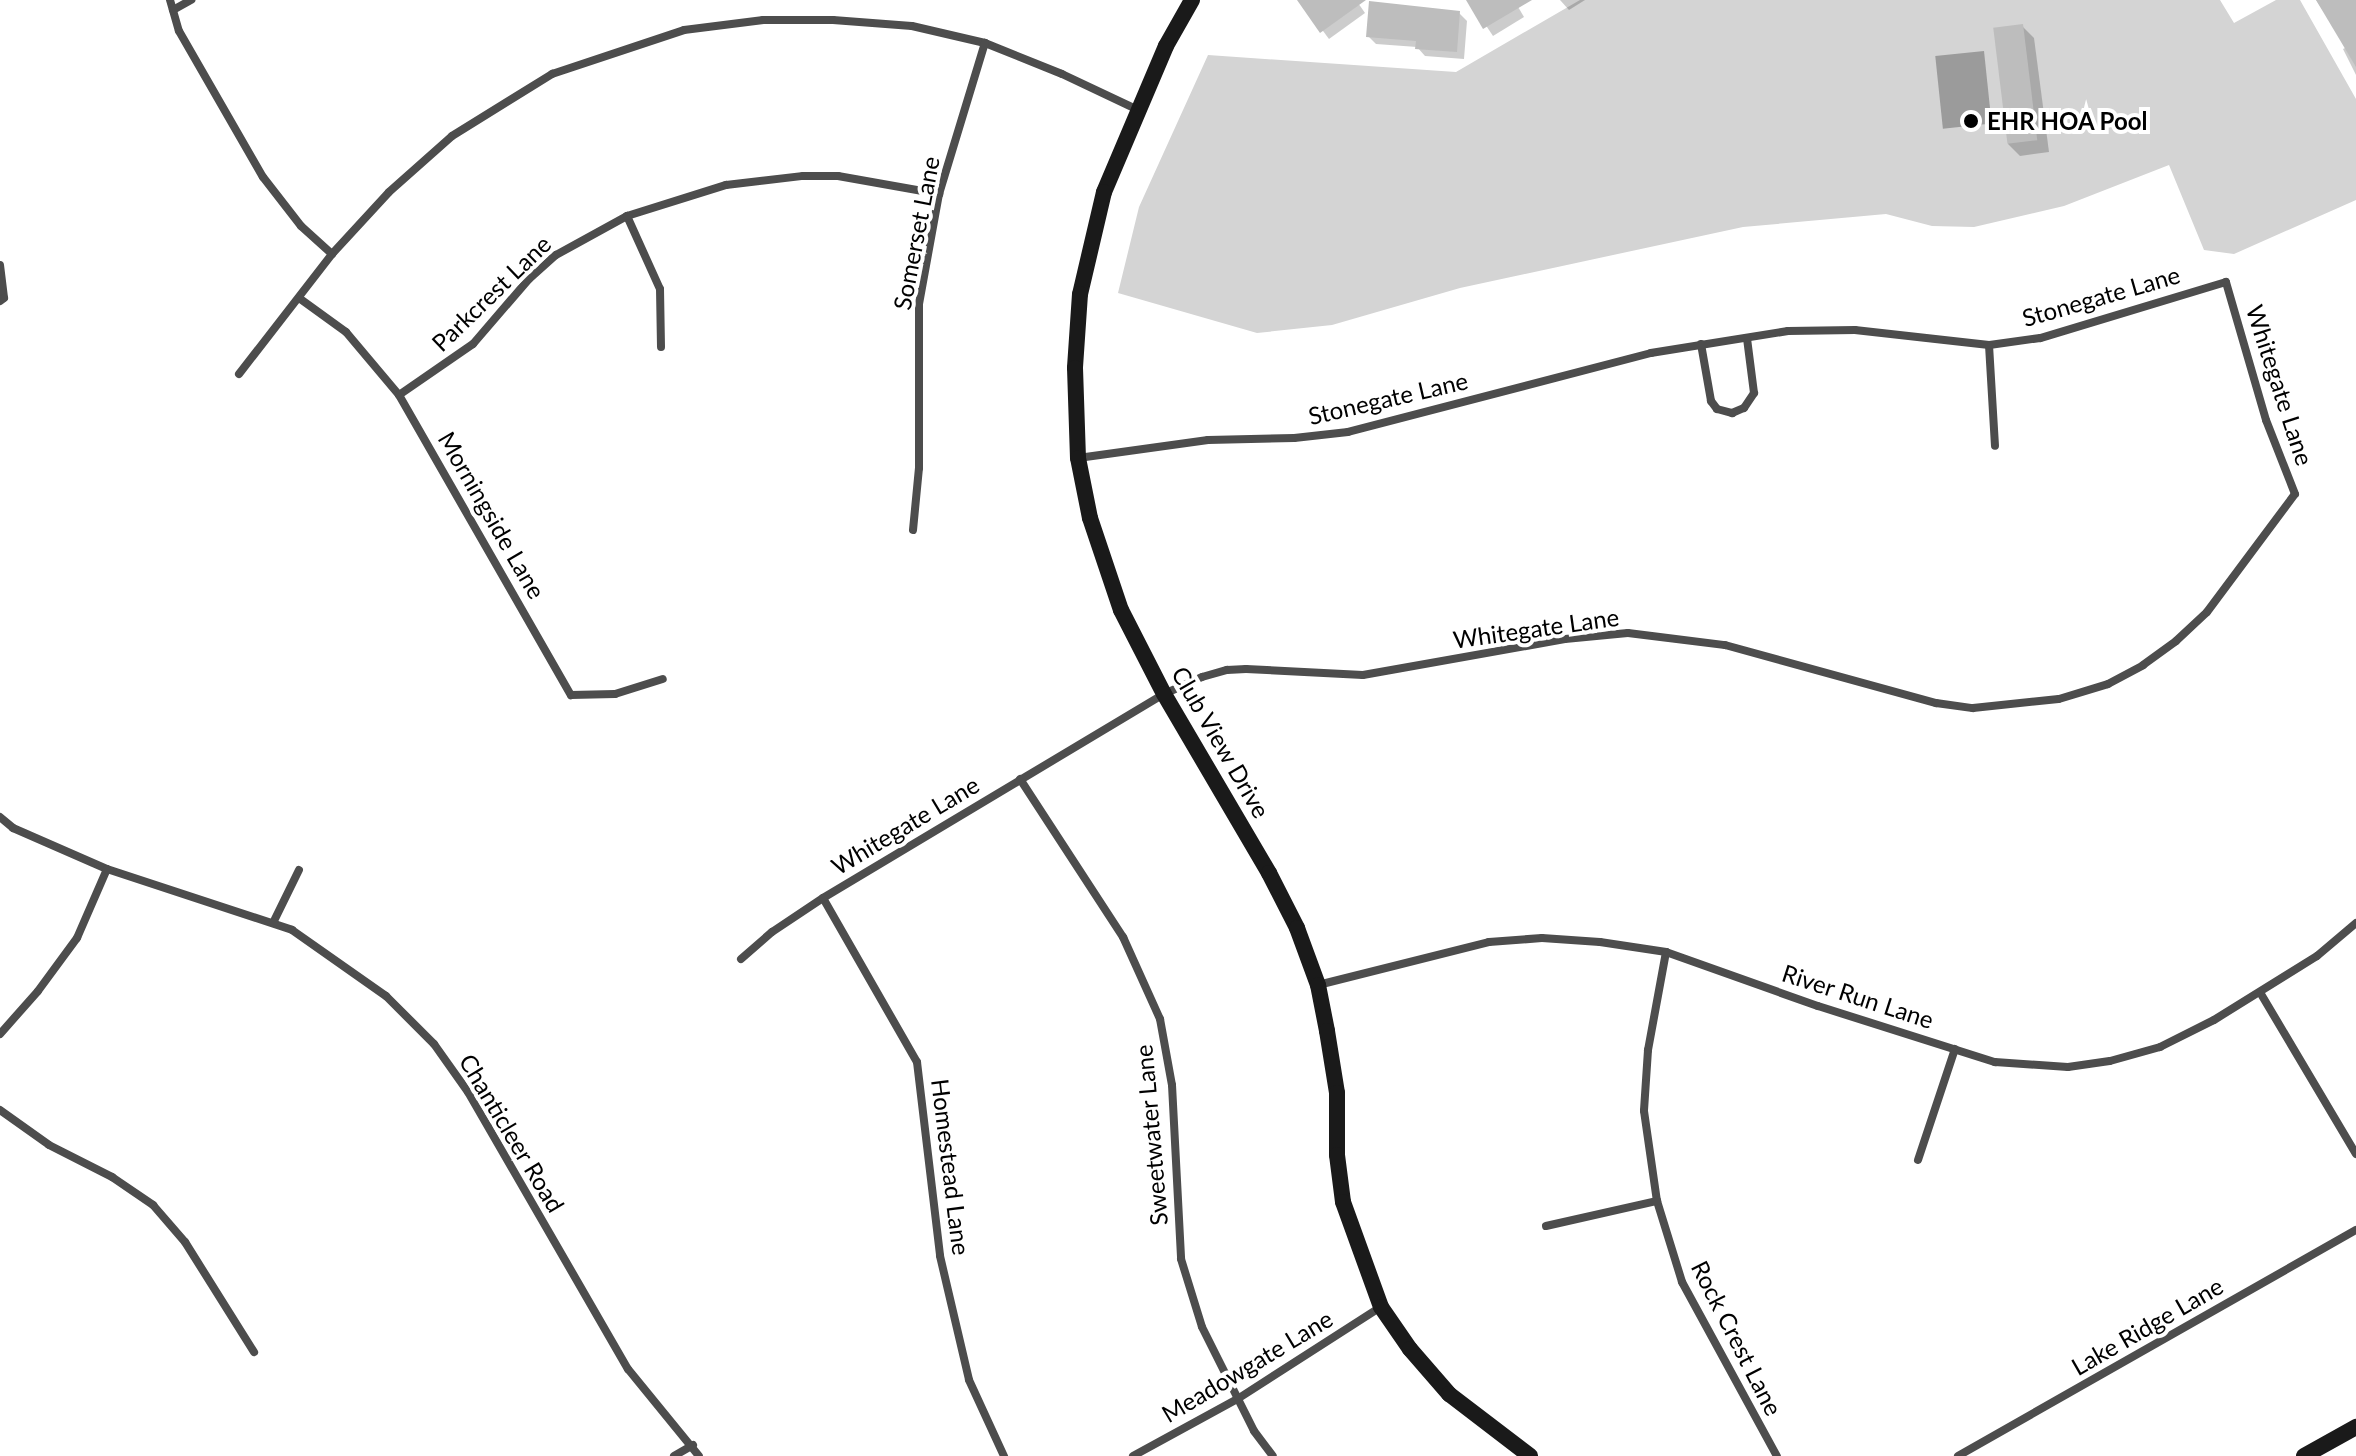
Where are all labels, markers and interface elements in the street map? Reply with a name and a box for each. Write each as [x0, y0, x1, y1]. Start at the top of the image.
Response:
place label: EHR HOA Pool [1987, 107, 2148, 135]
marker: EHR HOA Pool [1962, 112, 1980, 130]
street label: Somerset Lane [887, 154, 945, 312]
street label: Parkcrest Lane [426, 229, 556, 357]
street label: Stonegate Lane [2019, 260, 2183, 332]
street label: Whitegate Lane [2240, 301, 2320, 469]
street label: Stonegate Lane [1306, 366, 1470, 430]
street label: Morningside Lane [433, 426, 551, 604]
street label: Whitegate Lane [1451, 602, 1621, 654]
street label: Club View Drive [1166, 661, 1276, 823]
street label: Whitegate Lane [826, 770, 984, 880]
street label: River Run Lane [1778, 958, 1938, 1034]
street label: Sweetwater Lane [1129, 1043, 1173, 1227]
street label: Chanticleer Road [453, 1048, 571, 1218]
street label: Homestead Lane [926, 1077, 976, 1257]
street label: Rock Crest Lane [1686, 1256, 1788, 1420]
street label: Lake Ridge Lane [2066, 1271, 2228, 1381]
street label: Meadowgate Lane [1156, 1304, 1338, 1428]

